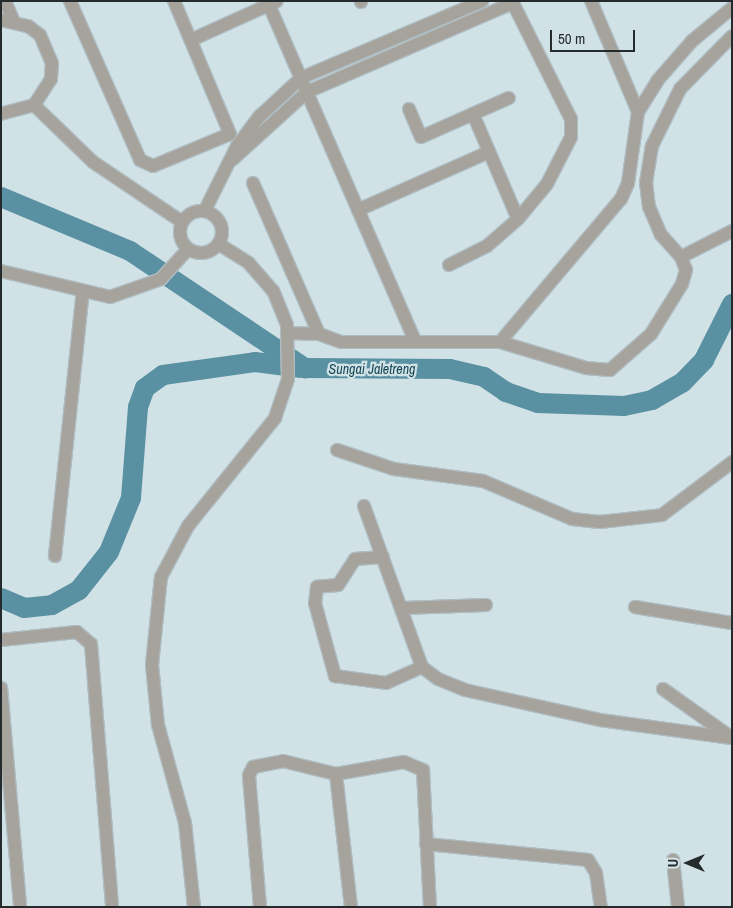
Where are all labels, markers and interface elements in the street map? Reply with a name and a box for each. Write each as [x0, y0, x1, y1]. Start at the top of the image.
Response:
scale bar [553, 20, 638, 52]
text: 50 m [558, 28, 585, 49]
water label: Sungai Jaletreng [329, 361, 415, 377]
north arrow [663, 838, 713, 888]
text: U [664, 859, 682, 867]

